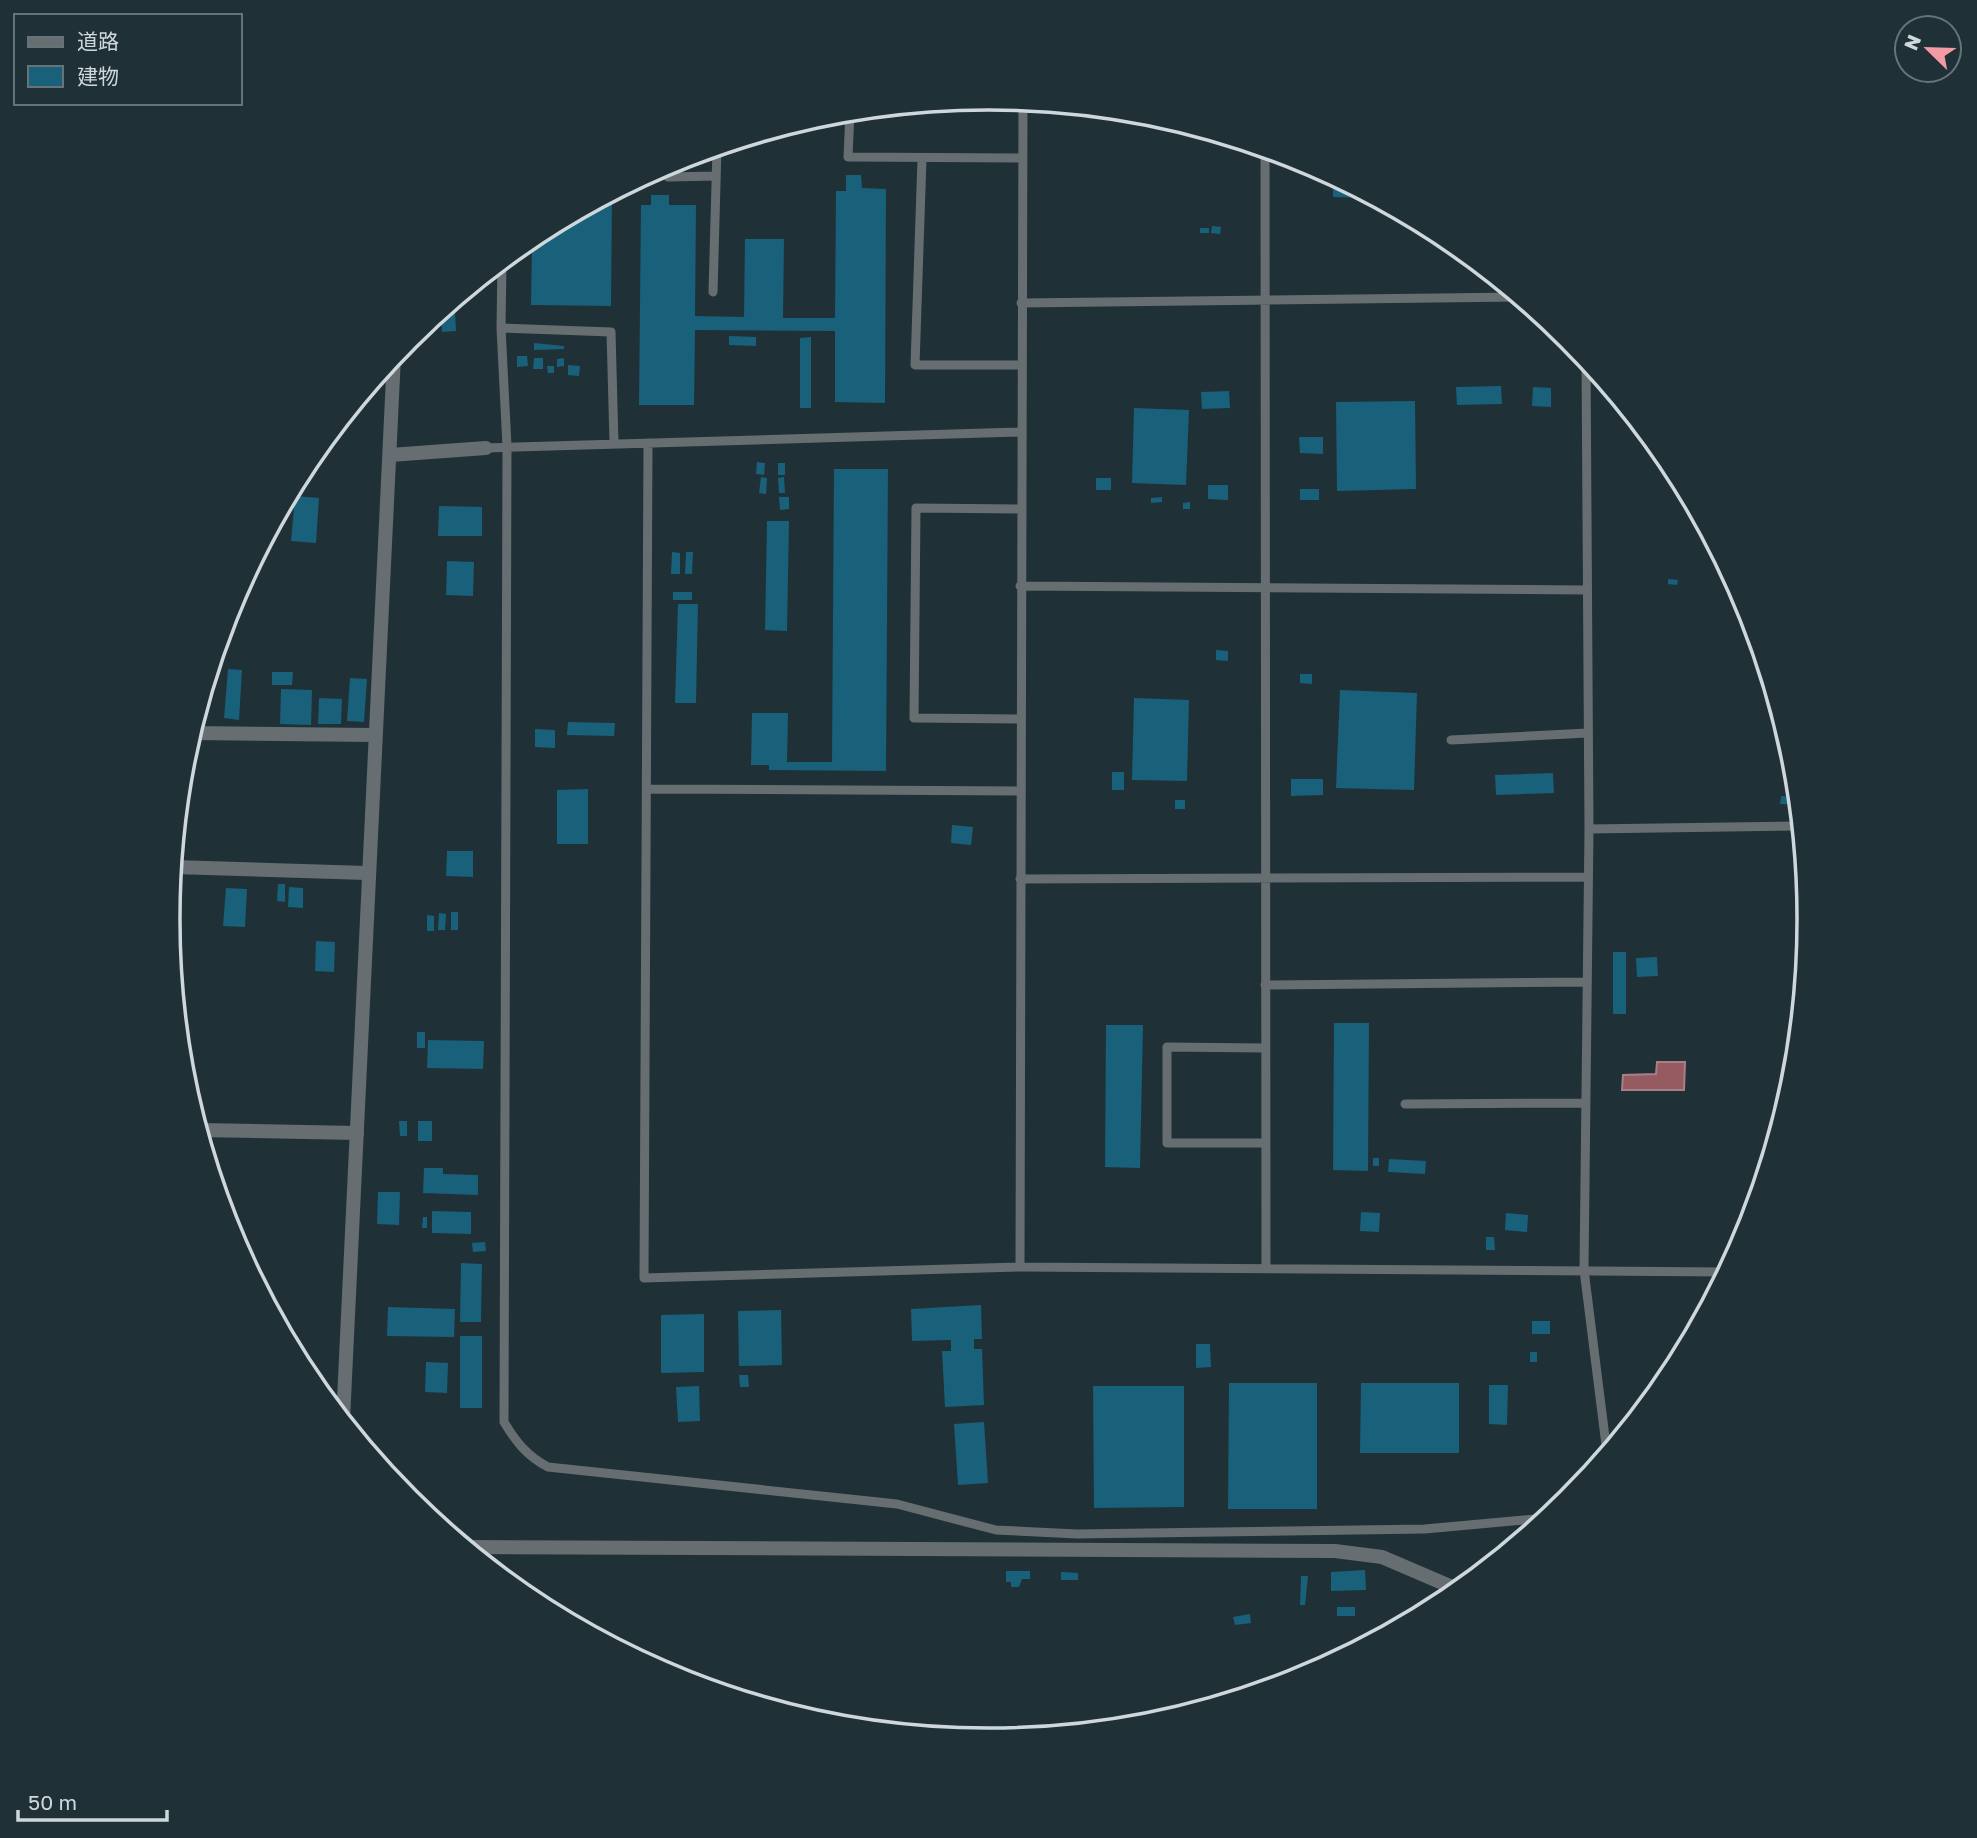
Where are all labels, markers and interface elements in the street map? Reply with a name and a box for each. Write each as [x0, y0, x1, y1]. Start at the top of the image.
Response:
legend [14, 14, 242, 105]
north arrow [1893, 14, 1963, 84]
text: 道路 [77, 28, 119, 54]
text: N [1898, 31, 1925, 53]
text: 建物 [77, 63, 119, 89]
scale bar [18, 1778, 166, 1822]
text: 50 m [28, 1789, 77, 1815]

